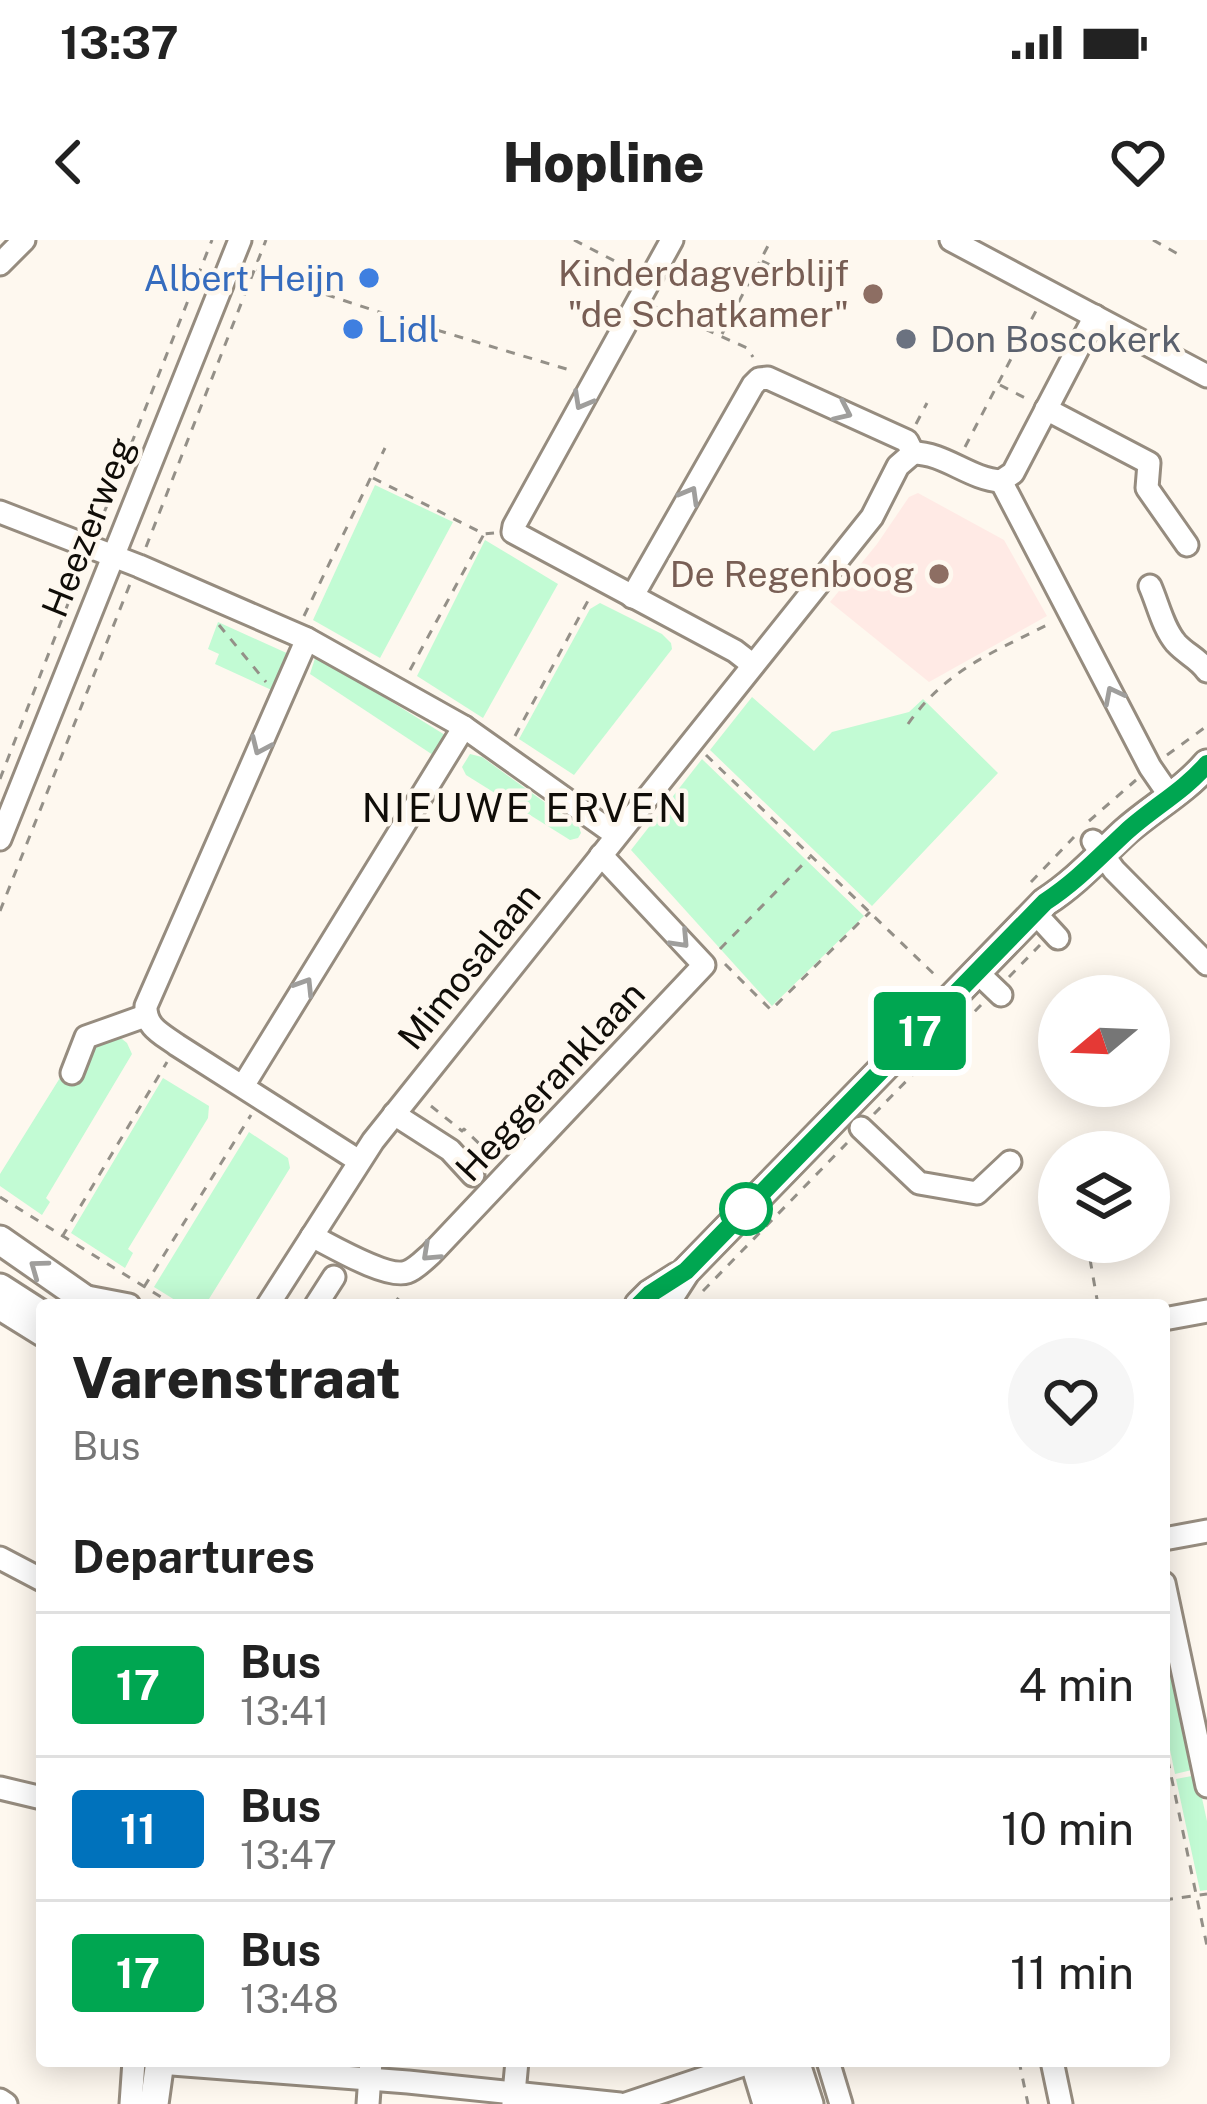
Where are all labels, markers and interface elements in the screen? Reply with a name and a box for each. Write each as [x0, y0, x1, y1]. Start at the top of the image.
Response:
text: 13:37 [60, 16, 179, 69]
icon: back [36, 129, 102, 195]
icon: heart [1105, 129, 1171, 195]
text: Hopline [502, 131, 705, 194]
place label: Kinderdagverblijf "de Schatkamer" [558, 252, 849, 335]
place label: Albert Heijn [143, 257, 345, 299]
marker: Albert Heijn [356, 265, 382, 291]
marker: Kinderdagverblijf "de Schatkamer" [860, 281, 886, 307]
place label: Lidl [377, 308, 439, 350]
marker: Lidl [340, 316, 366, 342]
place label: Don Boscokerk [930, 318, 1181, 360]
marker: Don Boscokerk [893, 326, 919, 352]
one-way arrow [574, 389, 597, 410]
one-way arrow [831, 398, 853, 421]
street label: Heezerweg [33, 431, 143, 623]
one-way arrow [676, 486, 699, 508]
place label: De Regenboog [670, 553, 915, 595]
marker: De Regenboog [926, 561, 952, 587]
one-way arrow [1104, 685, 1127, 707]
one-way arrow [251, 734, 275, 756]
district label: NIEUWE ERVEN [362, 785, 690, 831]
street label: Mimosalaan [389, 874, 549, 1058]
one-way arrow [667, 926, 689, 948]
street label: Heggeranklaan [447, 973, 653, 1189]
north arrow [1038, 975, 1170, 1107]
map controls [1038, 975, 1170, 1263]
one-way arrow [290, 978, 313, 999]
line badge: 17 [866, 992, 974, 1070]
text: 17 [898, 1006, 942, 1055]
button: layers [1038, 1131, 1170, 1263]
unlabelled marker [721, 1184, 771, 1234]
one-way arrow [423, 1239, 444, 1261]
one-way arrow [30, 1260, 51, 1282]
button: heart [1008, 1338, 1134, 1464]
text: Varenstraat [72, 1344, 401, 1411]
text: Bus [72, 1423, 141, 1469]
text: Departures [72, 1530, 315, 1583]
text: Bus [240, 1635, 321, 1688]
text: 4 min [1018, 1658, 1134, 1711]
text: 17 [116, 1660, 160, 1709]
text: 13:41 [240, 1688, 329, 1734]
text: Bus [240, 1779, 321, 1832]
text: 10 min [1001, 1802, 1134, 1855]
text: 11 [120, 1804, 156, 1853]
text: 13:47 [240, 1832, 337, 1878]
text: Bus [240, 1923, 321, 1976]
text: 11 min [1010, 1946, 1134, 1999]
text: 17 [116, 1948, 160, 1997]
text: 13:48 [240, 1976, 339, 2022]

